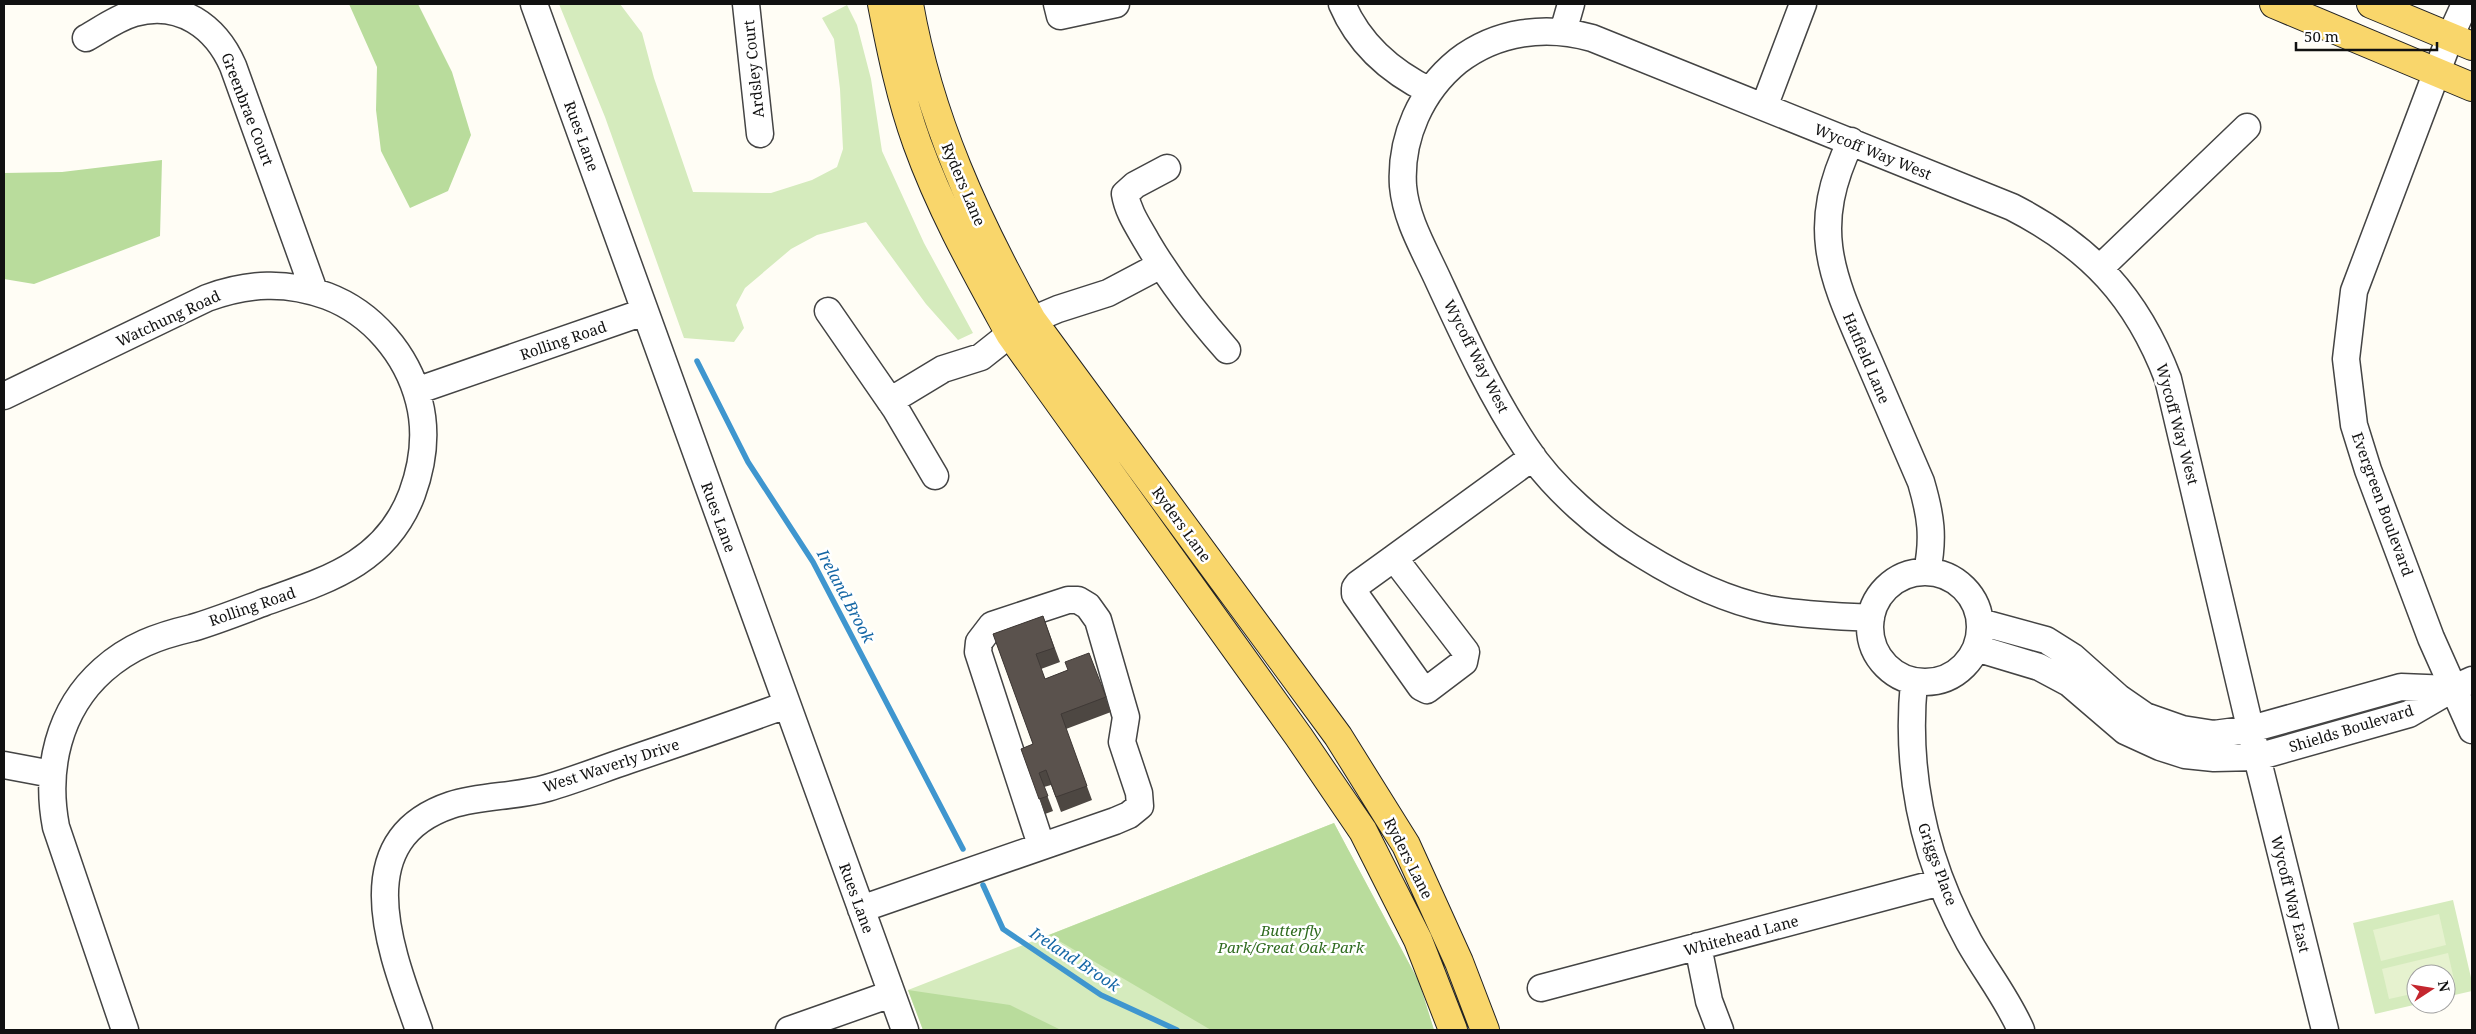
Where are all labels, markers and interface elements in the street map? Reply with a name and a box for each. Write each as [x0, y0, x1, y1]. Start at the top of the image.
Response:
street label: Ardsley Court [738, 19, 768, 119]
scale bar [2296, 20, 2437, 52]
text: 50 m [2304, 26, 2339, 46]
street label: Greenbrae Court [217, 50, 279, 168]
street label: Rues Lane [560, 98, 604, 174]
street label: Wycoff Way West [1811, 118, 1935, 184]
street label: Ryders Lane [938, 139, 990, 229]
street label: Watchung Road [113, 285, 223, 351]
street label: Wycoff Way West [1440, 296, 1514, 416]
street label: Hatfield Lane [1839, 310, 1895, 406]
street label: Rolling Road [517, 316, 609, 364]
street label: Wycoff Way West [2152, 361, 2204, 487]
street label: Evergreen Boulevard [2348, 429, 2418, 579]
street label: Rues Lane [697, 479, 741, 555]
street label: Ryders Lane [1148, 482, 1216, 566]
water label: Ireland Brook [812, 544, 880, 647]
street label: Rolling Road [206, 582, 298, 630]
street label: Shields Boulevard [2286, 700, 2416, 756]
street label: West Waverly Drive [540, 734, 682, 796]
street label: Ryders Lane [1380, 814, 1438, 902]
street label: Griggs Place [1914, 820, 1962, 908]
street label: Wycoff Way East [2267, 833, 2315, 955]
street label: Rues Lane [835, 860, 879, 936]
street label: Whitehead Lane [1681, 910, 1801, 960]
park label: Butterfly Park/Great Oak Park [1217, 920, 1365, 957]
water label: Ireland Brook [1025, 921, 1125, 997]
north arrow [2406, 964, 2456, 1014]
text: N [2434, 979, 2455, 994]

